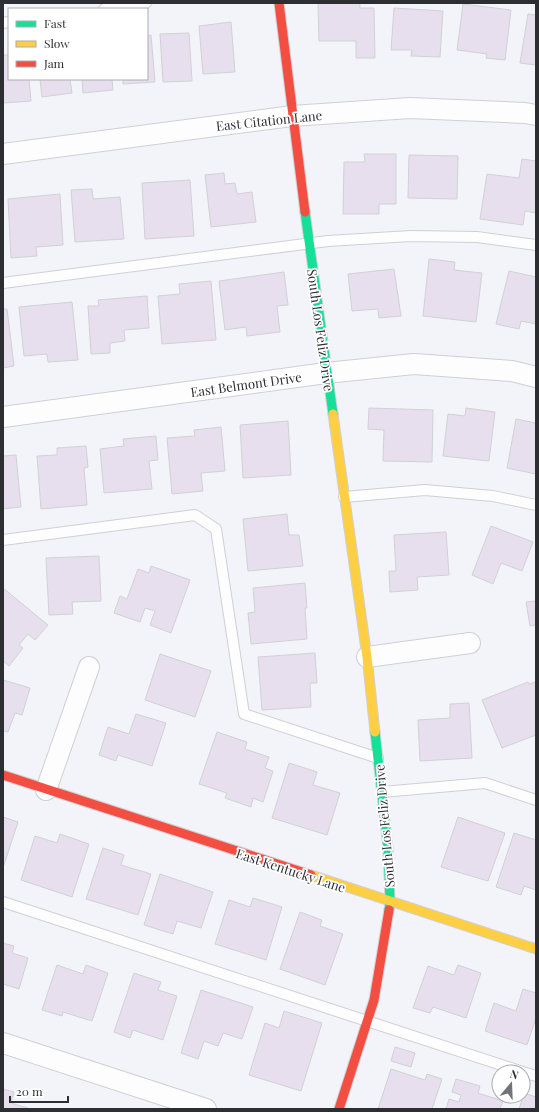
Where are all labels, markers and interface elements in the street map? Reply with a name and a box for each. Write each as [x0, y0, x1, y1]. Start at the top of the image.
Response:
legend [8, 8, 148, 80]
text: Fast [44, 15, 67, 31]
text: Slow [44, 35, 70, 51]
text: Jam [43, 55, 65, 71]
street label: East Citation Lane [215, 106, 323, 134]
street label: South Los Feliz Drive [304, 268, 338, 393]
street label: East Belmont Drive [189, 368, 303, 400]
street label: South Los Feliz Drive [370, 763, 398, 888]
street label: East Kentucky Lane [234, 844, 348, 896]
north arrow [491, 1064, 531, 1104]
text: N [508, 1066, 521, 1082]
scale bar [10, 1078, 68, 1104]
text: 20 m [16, 1083, 43, 1099]

